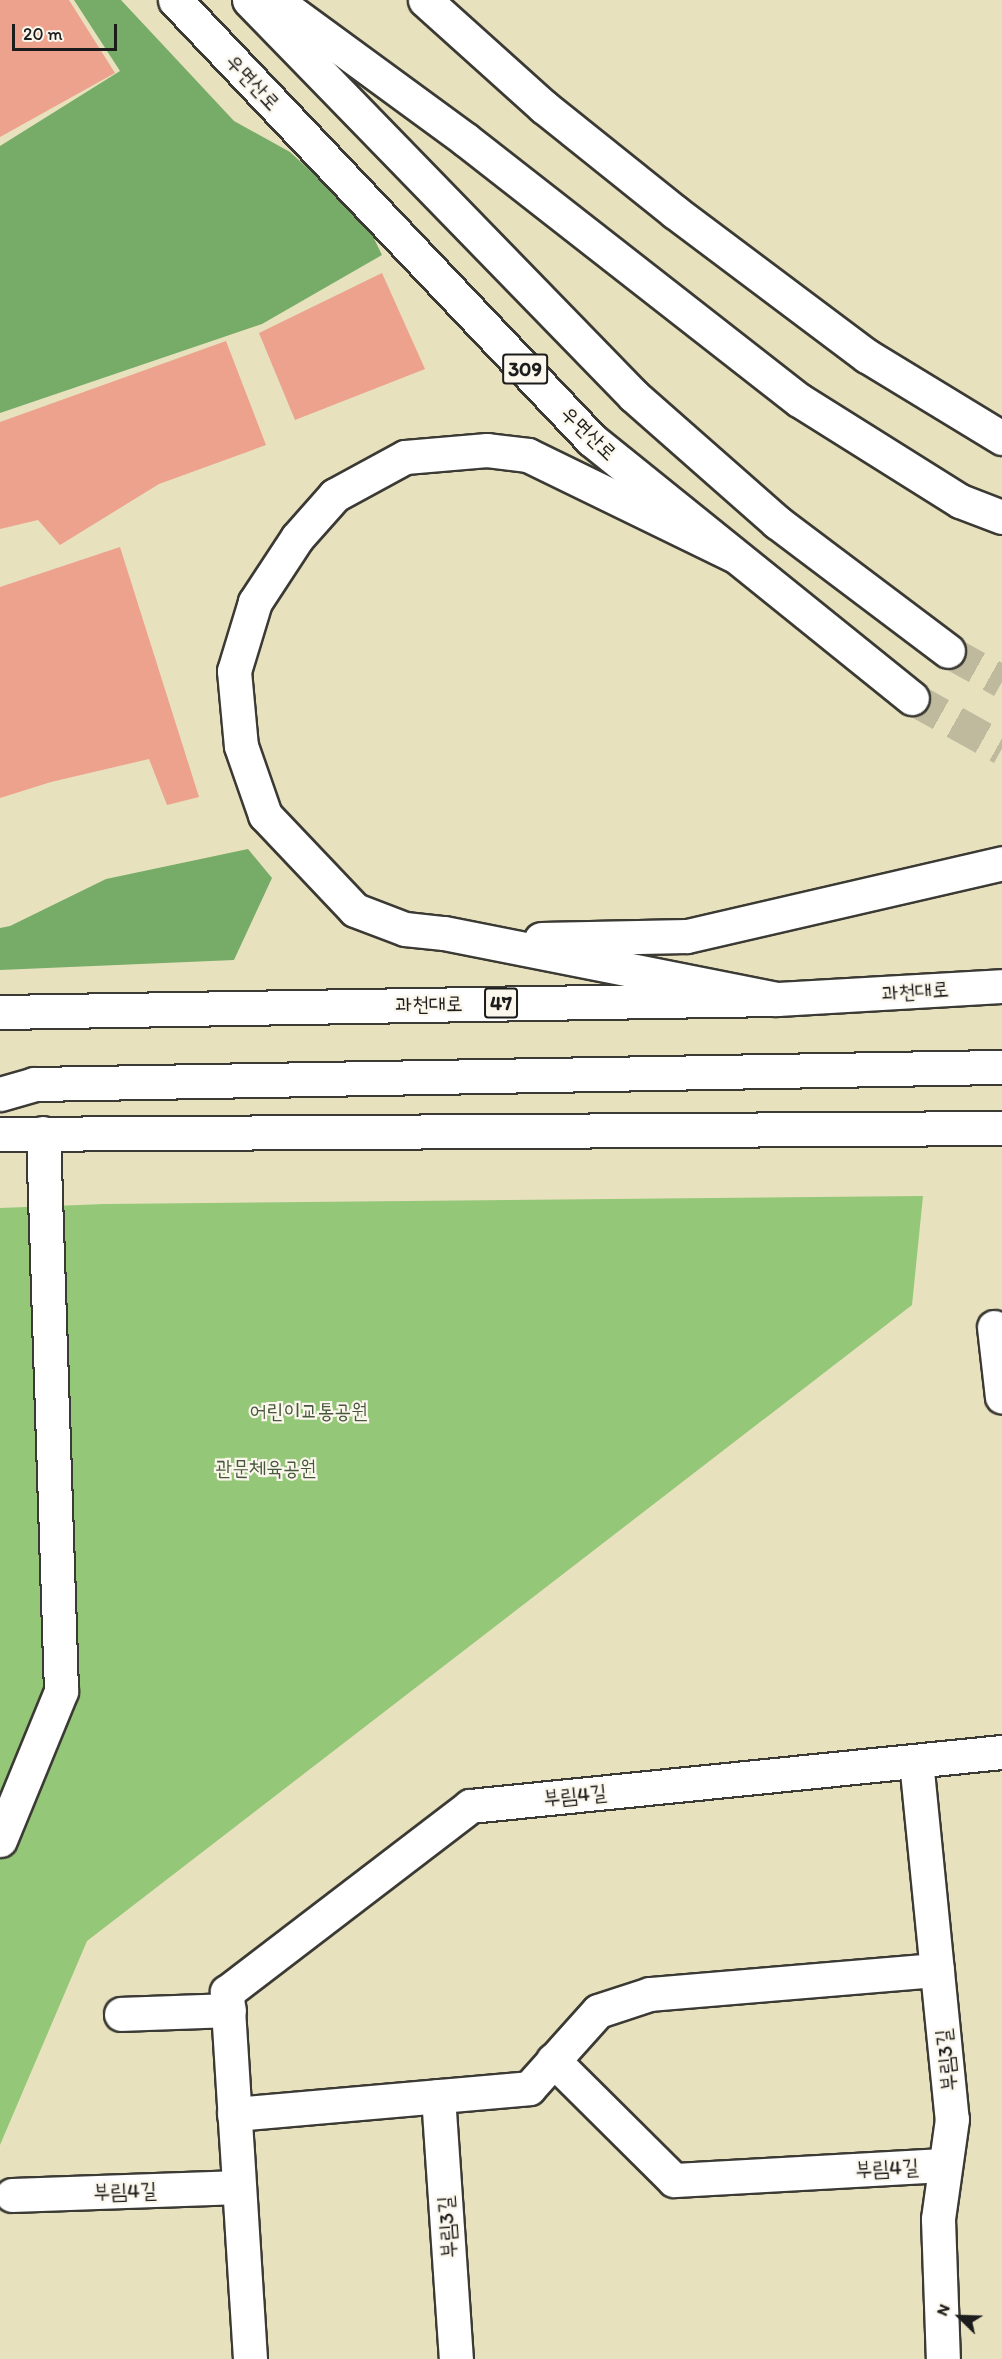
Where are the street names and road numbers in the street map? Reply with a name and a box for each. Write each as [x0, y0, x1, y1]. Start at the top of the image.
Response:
street label: 우면산로 [221, 49, 285, 115]
road number: 309 [501, 352, 549, 386]
street label: 우면산로 [556, 400, 622, 466]
street label: 과천대로 [880, 976, 950, 1006]
road number: 47 [483, 986, 519, 1020]
street label: 과천대로 [395, 991, 463, 1017]
street label: 부림4길 [542, 1779, 608, 1811]
street label: 부림3길 [930, 2028, 962, 2092]
street label: 부림4길 [855, 2154, 919, 2182]
street label: 부림4길 [93, 2177, 157, 2205]
street label: 부림3길 [432, 2195, 462, 2259]

